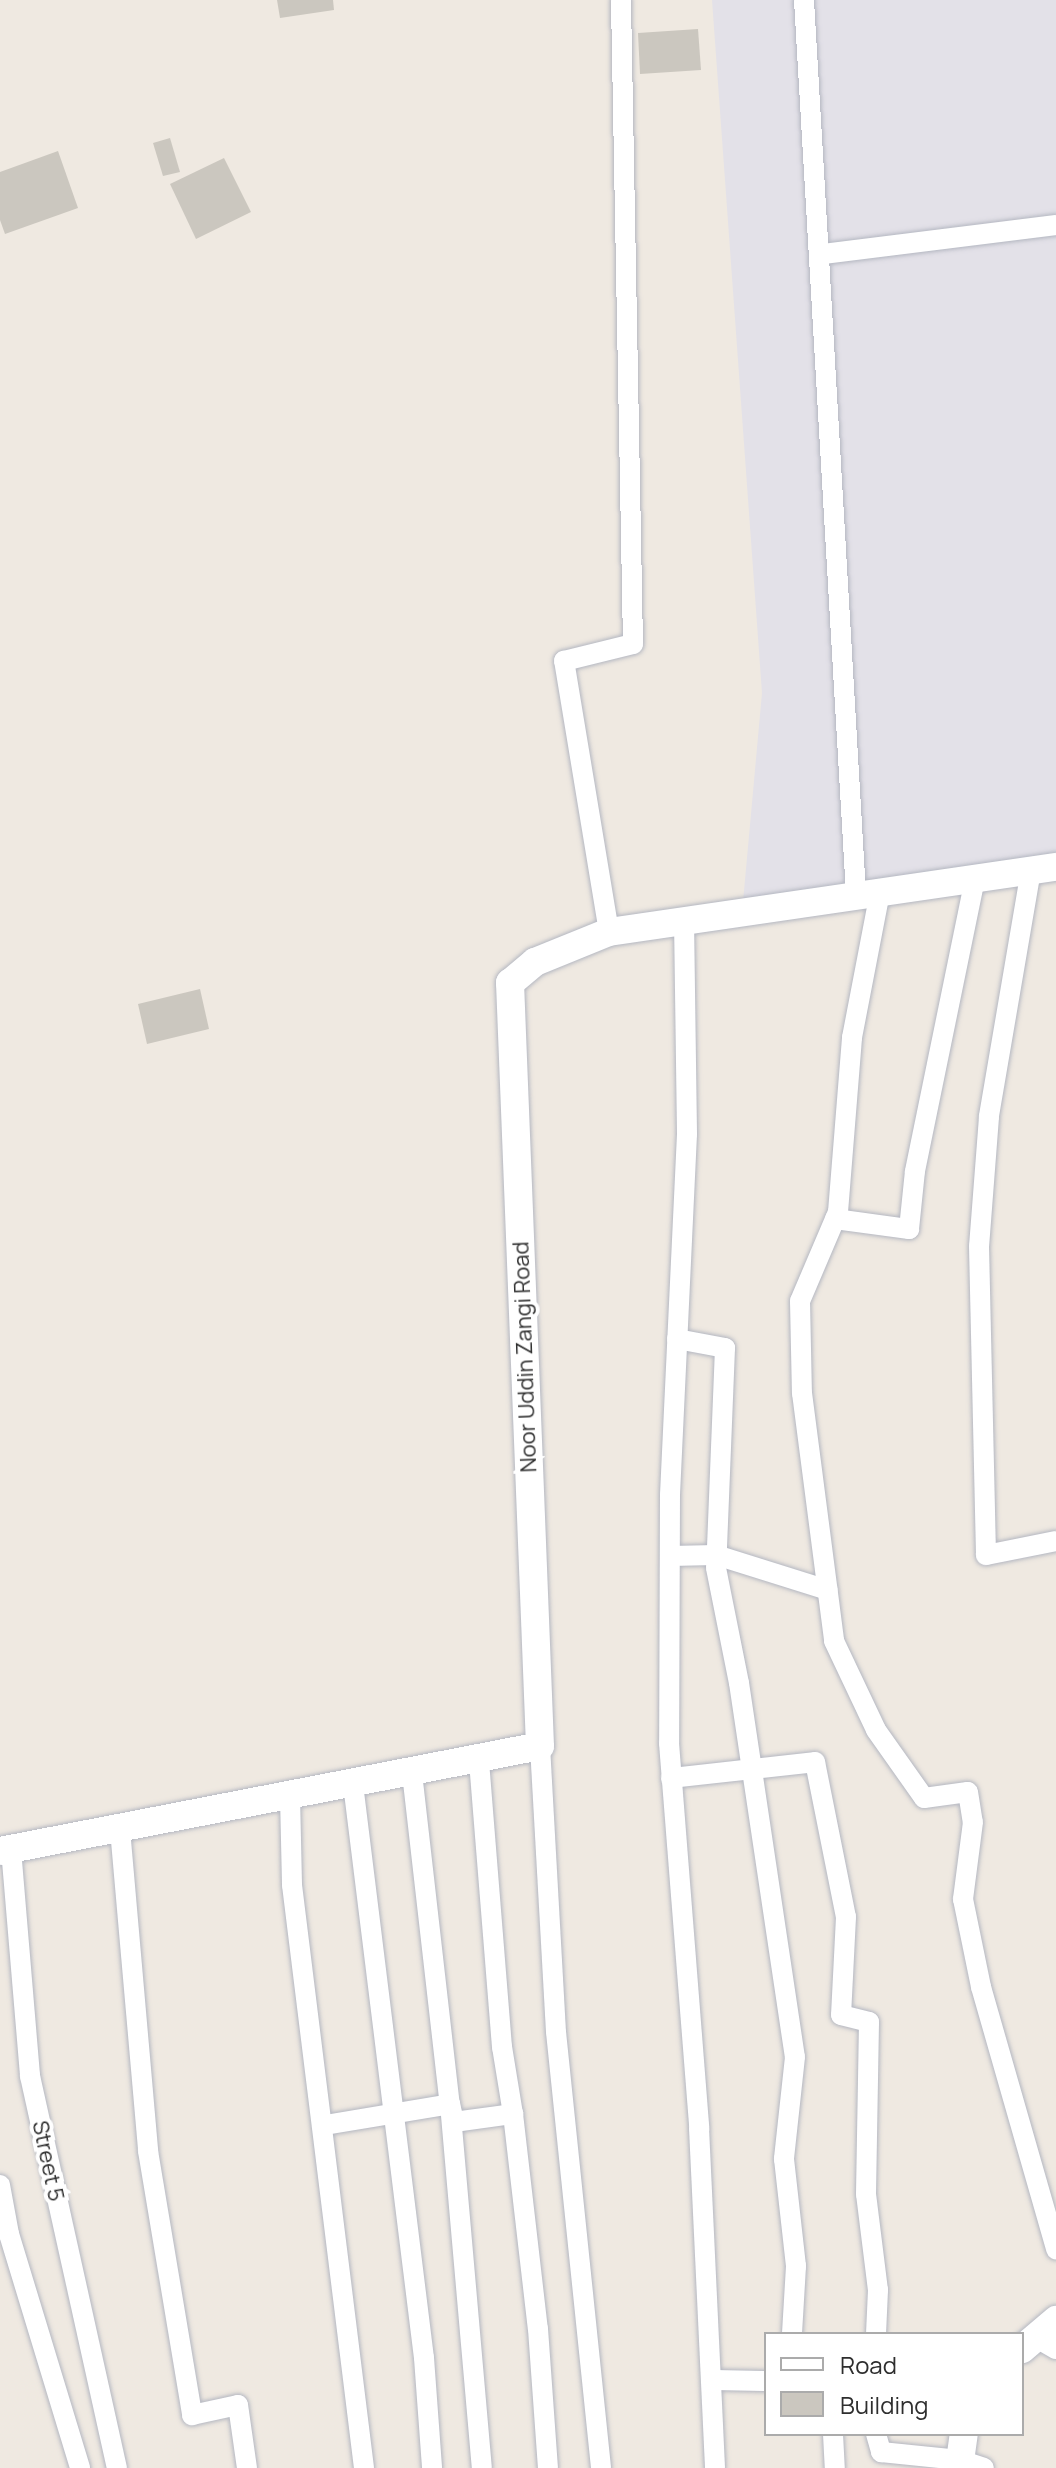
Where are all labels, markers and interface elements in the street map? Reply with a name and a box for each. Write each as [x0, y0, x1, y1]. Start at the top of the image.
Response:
street label: Noor Uddin Zangi Road [508, 1241, 542, 1473]
street label: Street 5 [27, 2118, 69, 2204]
legend [764, 2332, 1024, 2436]
text: Road [840, 2348, 897, 2381]
text: Building [840, 2388, 928, 2421]

